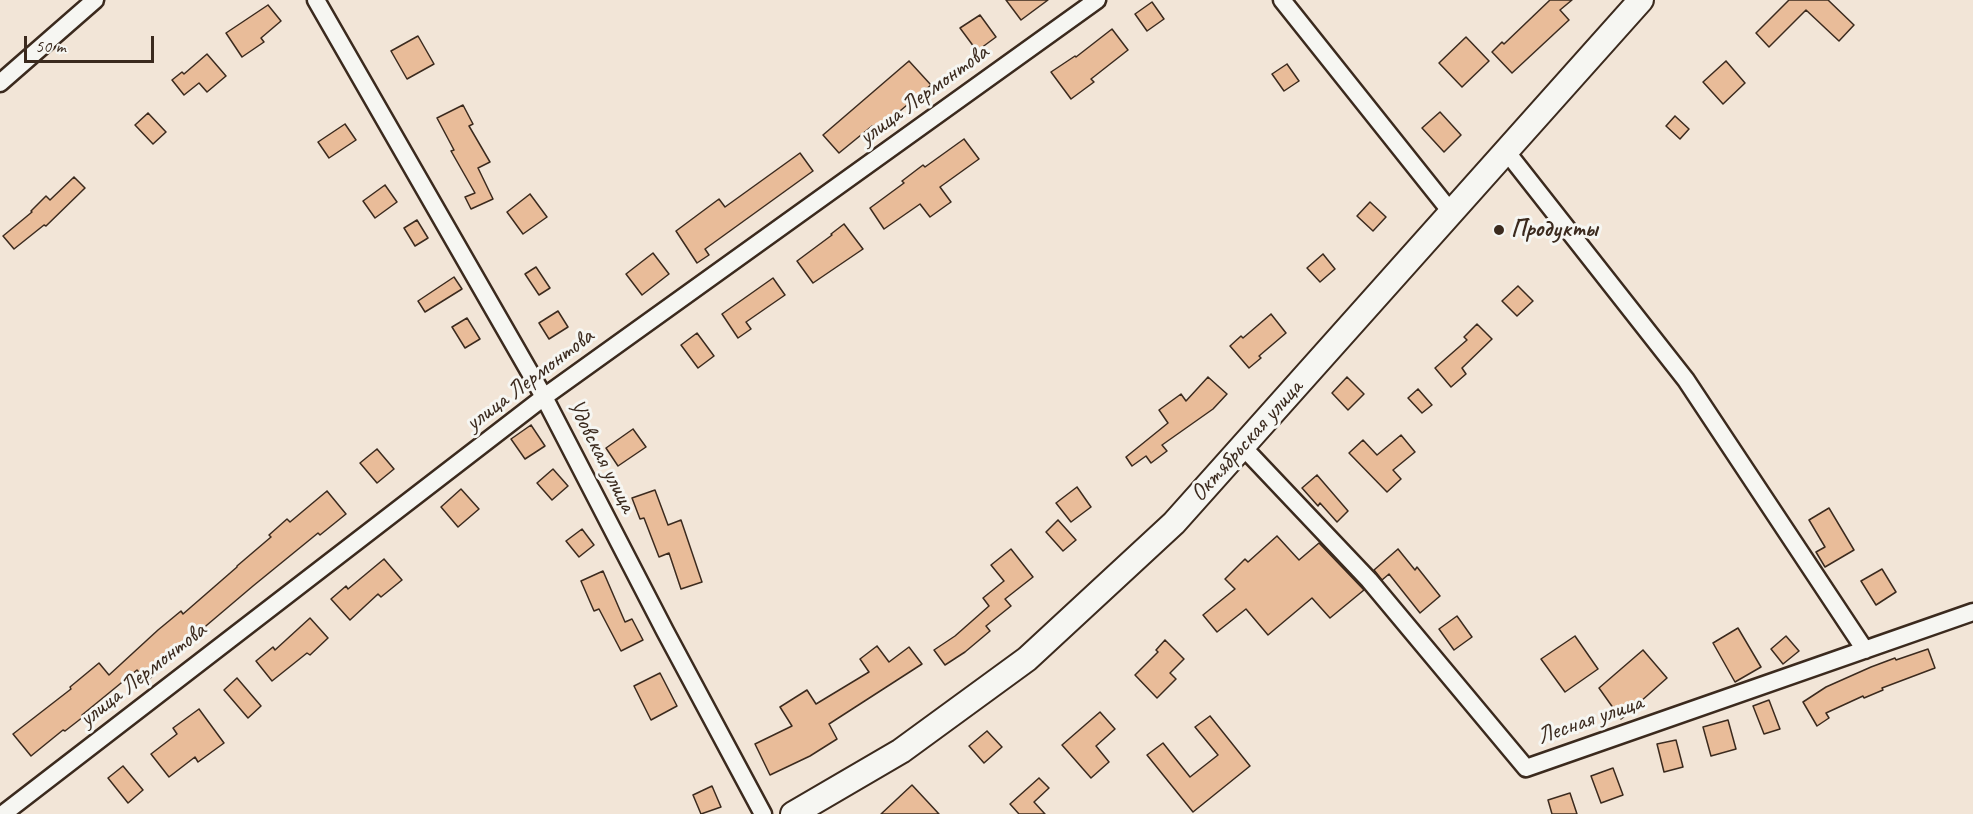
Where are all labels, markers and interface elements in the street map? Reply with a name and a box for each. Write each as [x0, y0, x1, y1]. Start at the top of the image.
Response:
scale bar [27, 24, 158, 62]
text: 50 m [35, 35, 66, 57]
street label: улица Лермонтова [854, 38, 994, 152]
place label: Продукты [1511, 216, 1598, 244]
marker: Продукты [1492, 223, 1506, 237]
street label: улица Лермонтова [460, 322, 600, 438]
street label: Октябрьская улица [1185, 374, 1309, 508]
street label: Удовская улица [560, 395, 642, 517]
street label: улица Лермонтова [74, 616, 212, 734]
street label: Лесная улица [1533, 689, 1647, 751]

